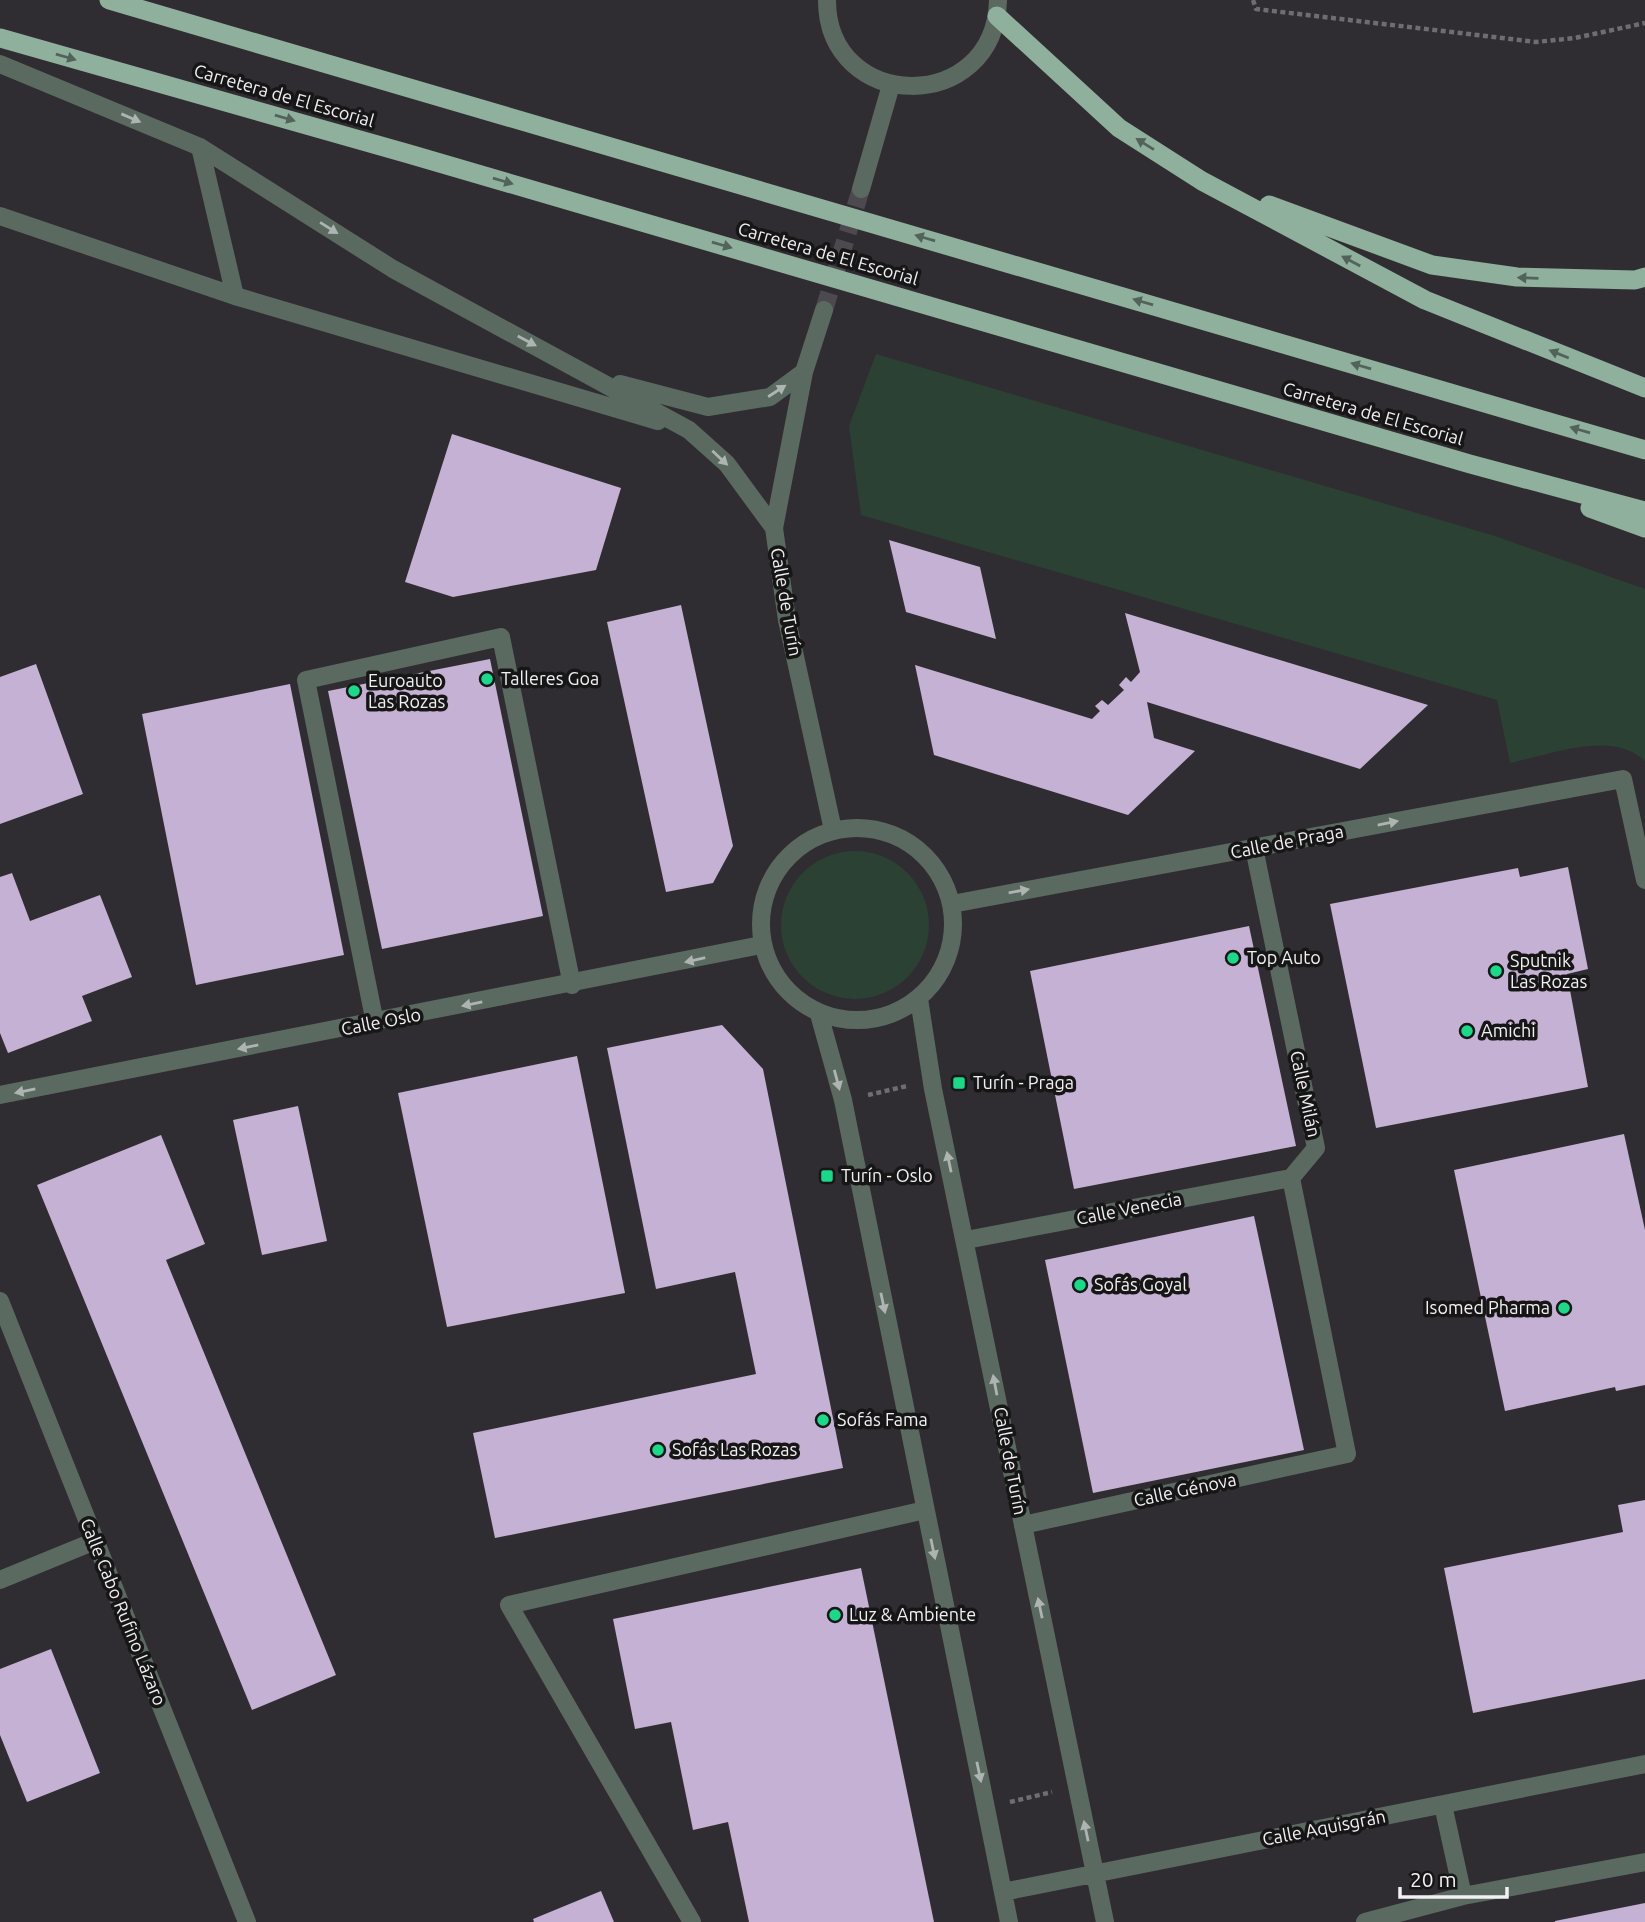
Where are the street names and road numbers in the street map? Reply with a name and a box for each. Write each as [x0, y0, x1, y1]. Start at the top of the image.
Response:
street label: Carretera de El Escorial [192, 60, 377, 130]
street label: Carretera de El Escorial [736, 218, 921, 288]
street label: Carretera de El Escorial [1281, 378, 1466, 448]
street label: Calle de Turín [768, 546, 806, 658]
street label: Calle de Praga [1229, 820, 1345, 862]
street label: Calle Oslo [339, 1003, 422, 1039]
street label: Calle Milán [1287, 1049, 1325, 1139]
street label: Calle Venecia [1075, 1188, 1183, 1228]
street label: Calle de Turín [991, 1405, 1031, 1517]
street label: Calle Génova [1132, 1468, 1238, 1510]
street label: Calle Cabo Rufino Lázaro [77, 1515, 171, 1708]
street label: Calle Aquisgrán [1260, 1805, 1387, 1849]

